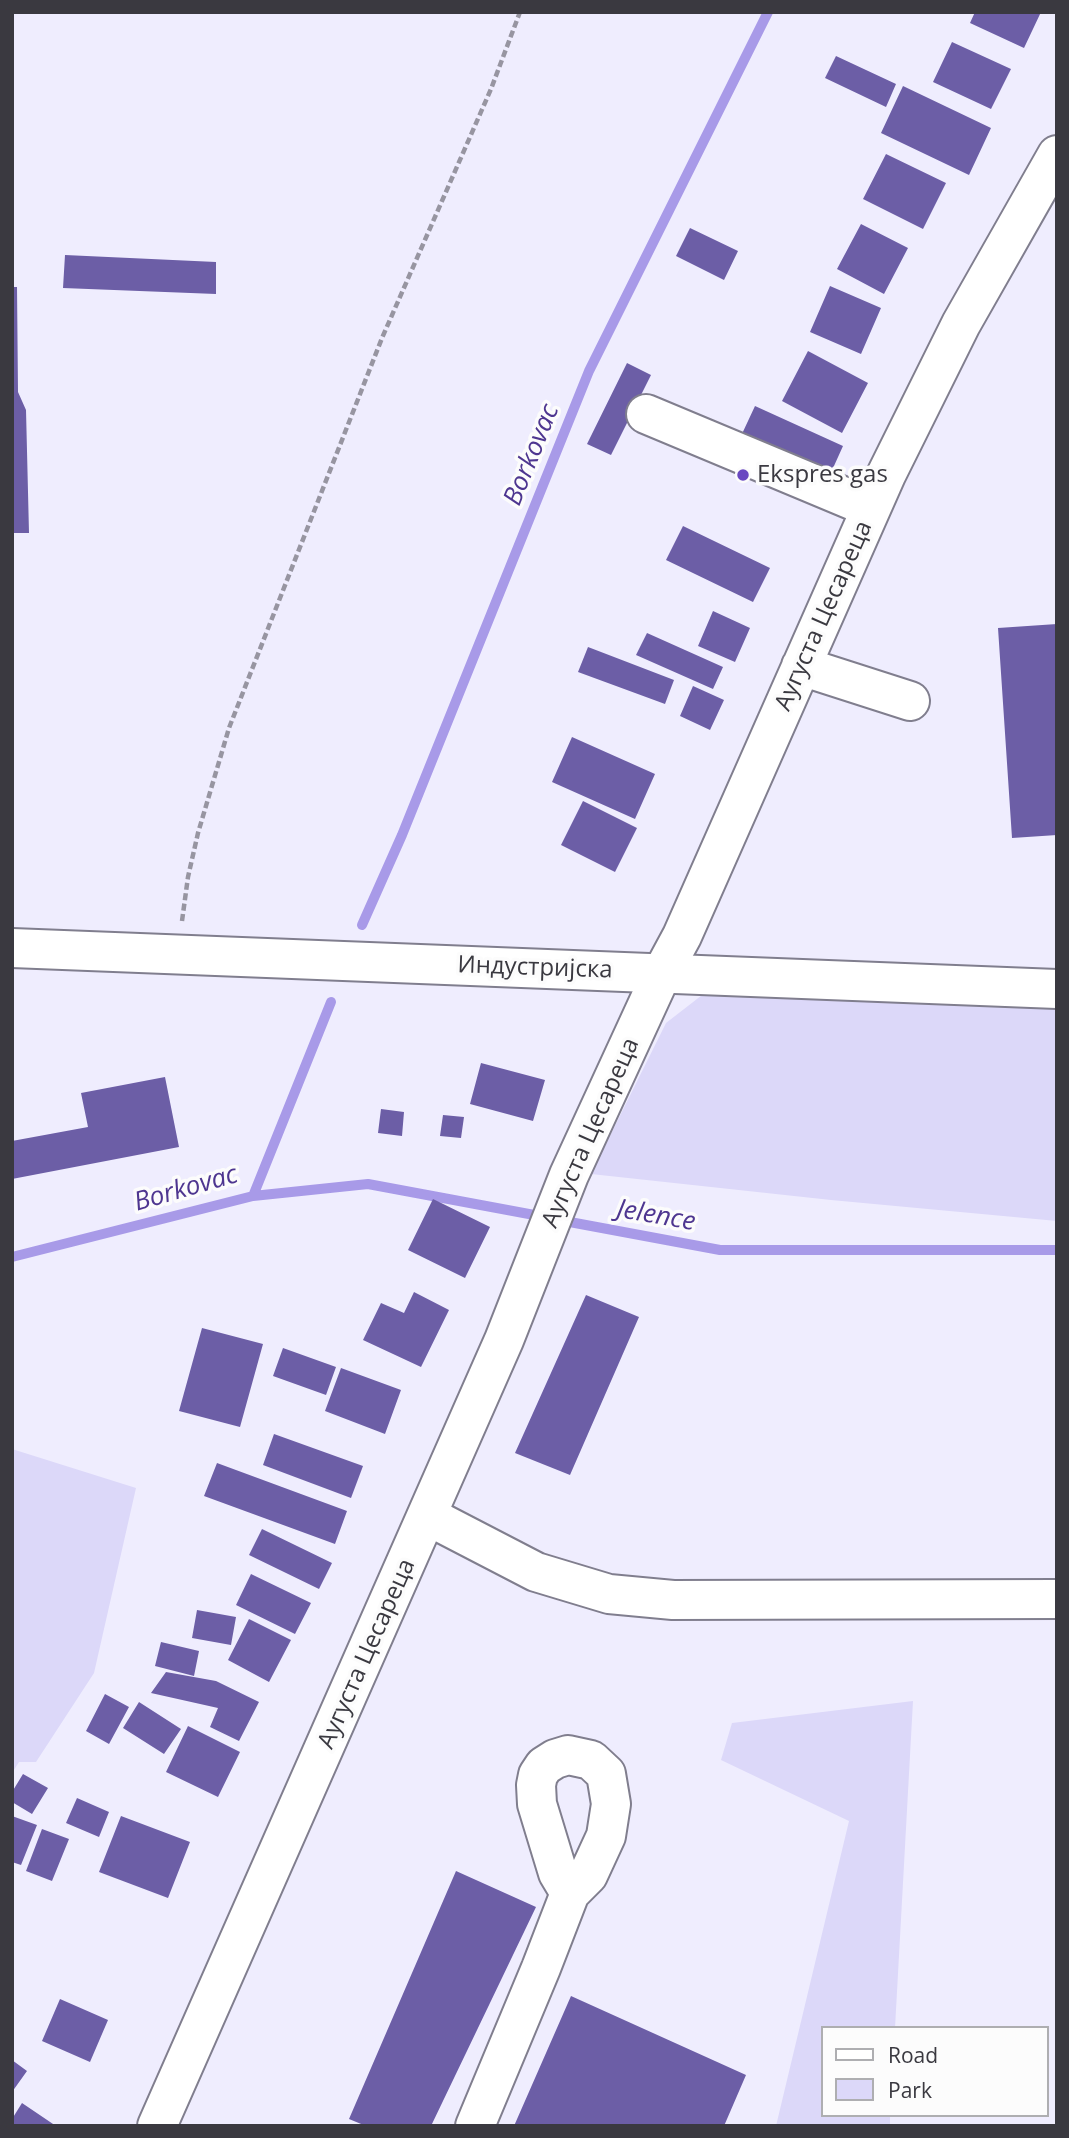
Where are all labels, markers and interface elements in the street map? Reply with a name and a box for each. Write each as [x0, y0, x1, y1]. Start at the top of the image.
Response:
water label: Borkovac [498, 400, 566, 510]
place label: Ekspres gas [757, 461, 888, 489]
marker: Ekspres gas [735, 467, 751, 483]
street label: Аугуста Цесареца [769, 517, 879, 715]
street label: Индустријска [457, 951, 613, 985]
street label: Аугуста Цесареца [536, 1034, 646, 1232]
water label: Borkovac [131, 1159, 241, 1219]
water label: Jelence [614, 1194, 698, 1238]
street label: Аугуста Цесареца [312, 1555, 422, 1753]
legend [820, 2026, 1048, 2117]
text: Road [888, 2041, 938, 2069]
text: Park [888, 2076, 932, 2104]

